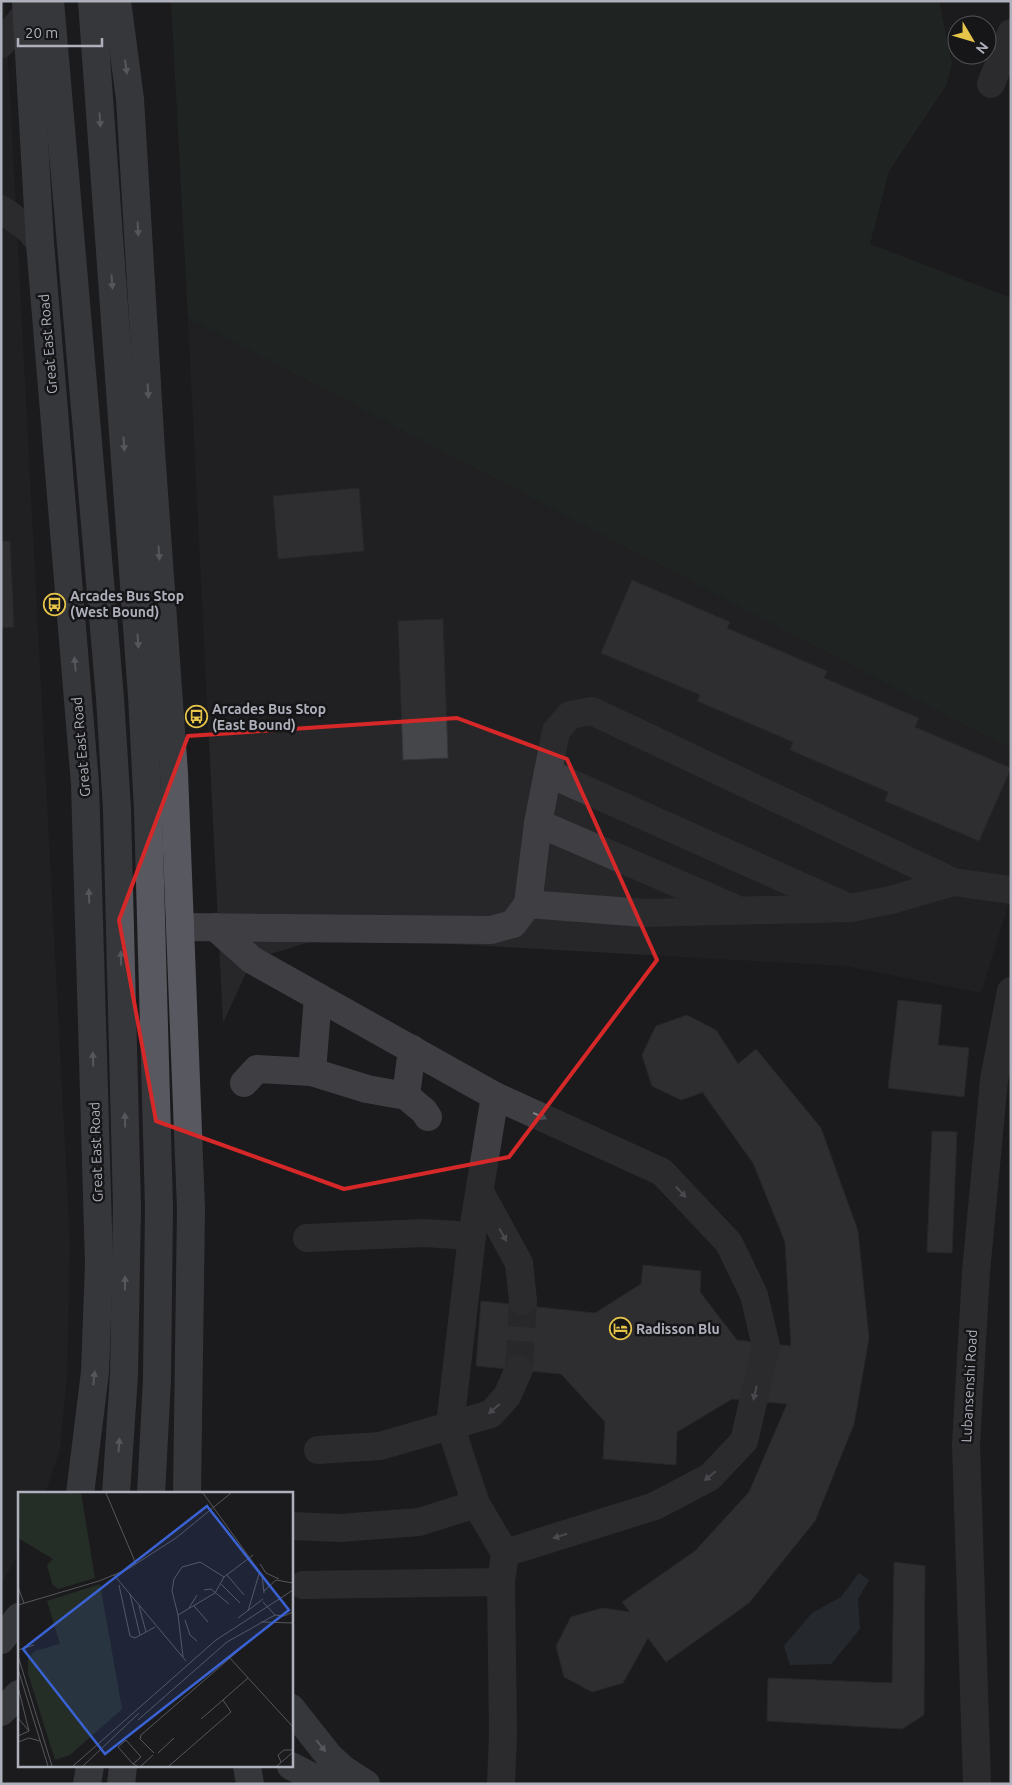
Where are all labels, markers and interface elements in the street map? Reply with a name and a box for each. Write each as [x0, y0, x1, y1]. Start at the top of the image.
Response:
scale bar [18, 15, 101, 47]
north arrow [947, 15, 997, 65]
text: 20 m [25, 24, 58, 41]
text: N [973, 39, 992, 57]
one-way arrow [122, 59, 130, 75]
one-way arrow [97, 112, 105, 128]
one-way arrow [135, 221, 143, 237]
one-way arrow [108, 274, 116, 290]
street label: Great East Road [36, 293, 60, 395]
one-way arrow [144, 383, 152, 399]
one-way arrow [120, 436, 128, 452]
one-way arrow [155, 545, 163, 561]
place label: Arcades Bus Stop (West Bound) [70, 588, 184, 620]
bus stop icon: Arcades Bus Stop (West Bound) [42, 592, 66, 616]
one-way arrow [134, 633, 142, 649]
one-way arrow [70, 656, 78, 672]
street label: Great East Road [69, 696, 93, 798]
place label: Arcades Bus Stop (East Bound) [212, 701, 326, 733]
bus stop icon: Arcades Bus Stop (East Bound) [184, 705, 208, 729]
one-way arrow [84, 888, 92, 904]
one-way arrow [116, 950, 124, 966]
one-way arrow [89, 1050, 97, 1066]
street label: Great East Road [86, 1102, 106, 1202]
one-way arrow [120, 1112, 128, 1128]
one-way arrow [533, 1112, 547, 1120]
one-way arrow [675, 1186, 687, 1198]
one-way arrow [499, 1228, 508, 1241]
one-way arrow [122, 1275, 130, 1291]
hotel icon: Radisson Blu [608, 1317, 632, 1341]
place label: Radisson Blu [636, 1321, 720, 1337]
street label: Lubansenshi Road [958, 1329, 980, 1443]
one-way arrow [90, 1370, 98, 1386]
one-way arrow [751, 1385, 759, 1401]
one-way arrow [489, 1403, 501, 1415]
one-way arrow [116, 1437, 124, 1453]
one-way arrow [704, 1470, 717, 1481]
inset map [18, 1492, 292, 1768]
one-way arrow [552, 1532, 567, 1540]
one-way arrow [315, 1740, 326, 1753]

